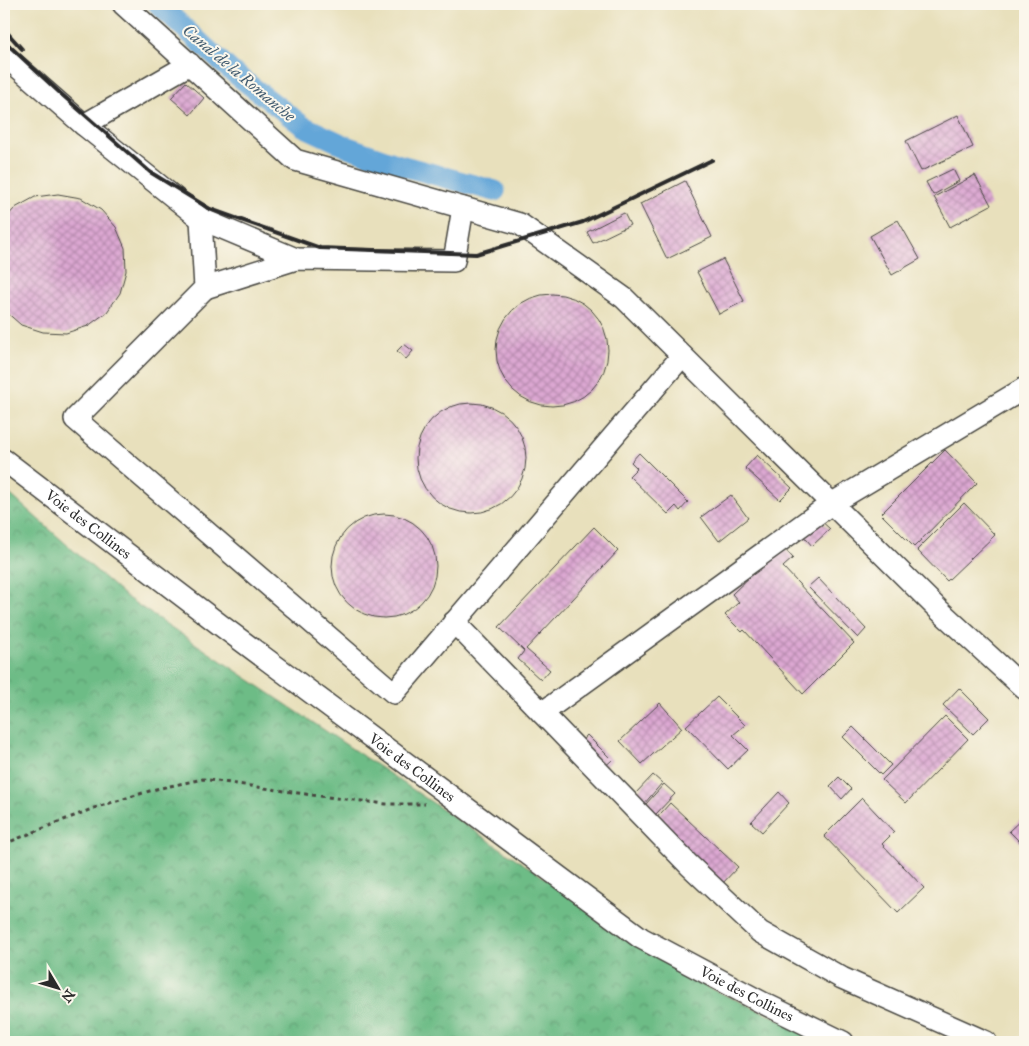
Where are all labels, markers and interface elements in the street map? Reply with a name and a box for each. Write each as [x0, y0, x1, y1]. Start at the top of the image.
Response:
water label: Canal de la Romanche [179, 21, 300, 126]
street label: Voie des Collines [41, 485, 135, 563]
street label: Voie des Collines [364, 729, 459, 806]
street label: Voie des Collines [696, 962, 797, 1026]
north arrow [32, 964, 82, 1014]
text: N [57, 986, 78, 1006]

